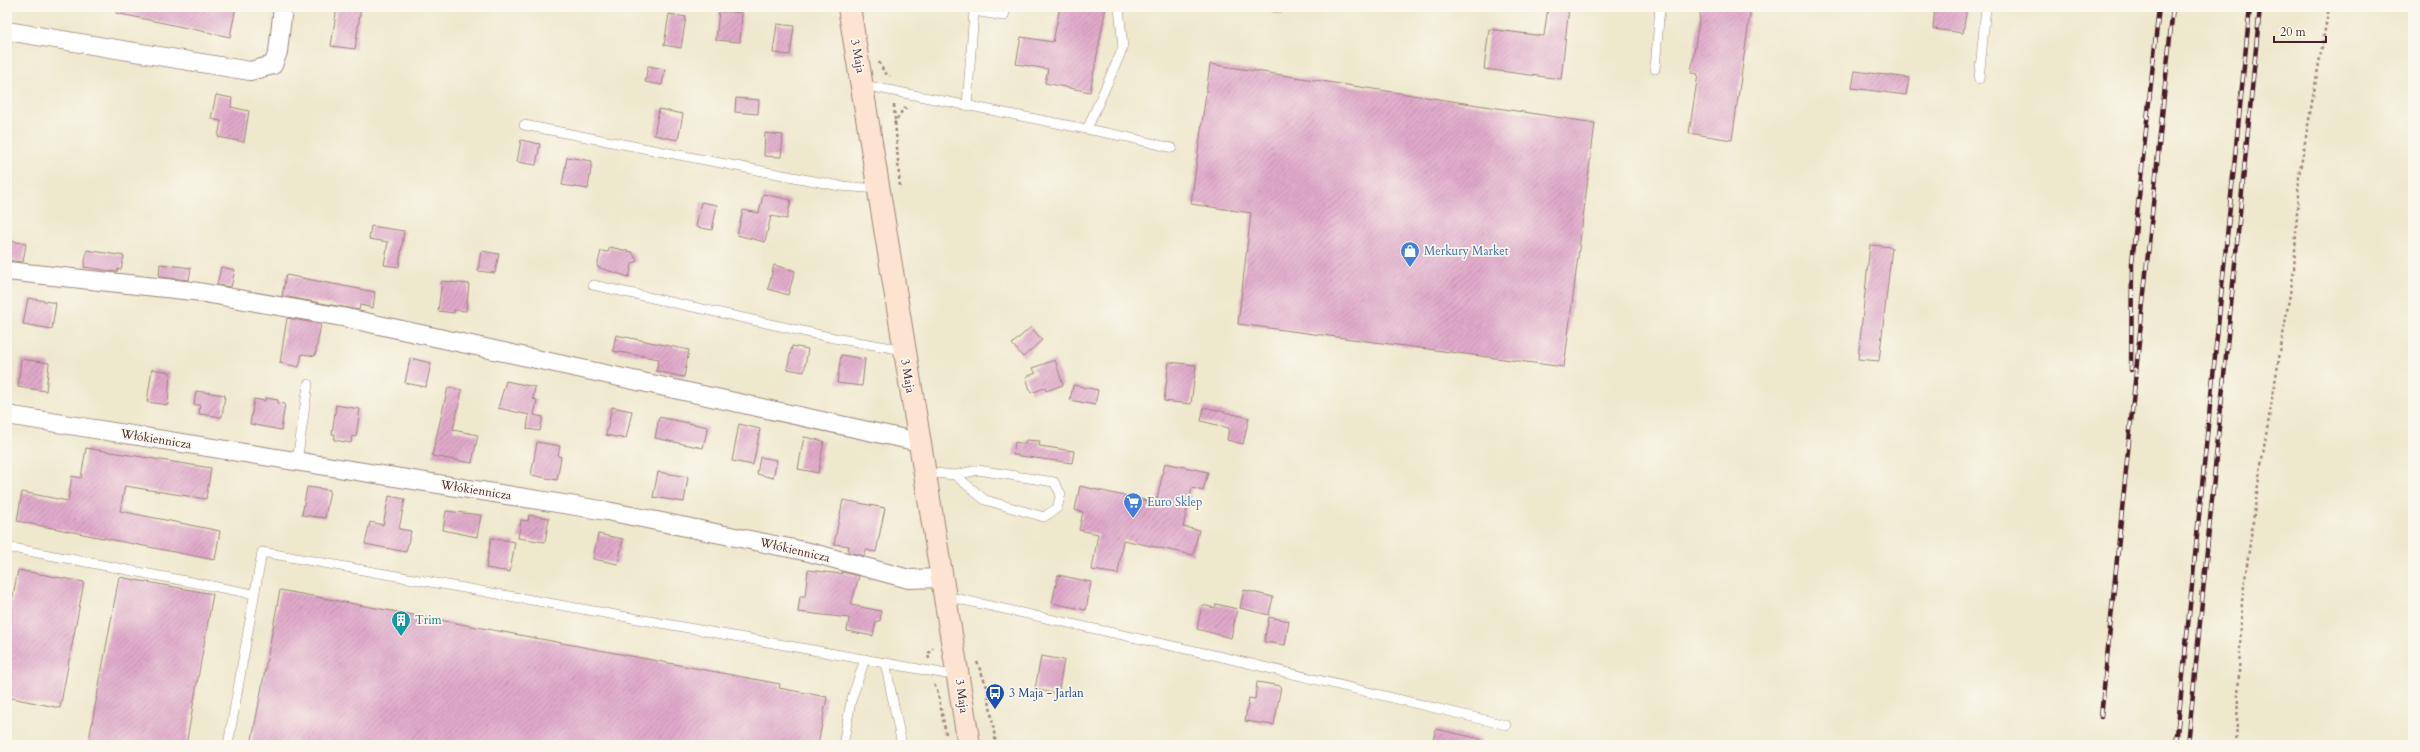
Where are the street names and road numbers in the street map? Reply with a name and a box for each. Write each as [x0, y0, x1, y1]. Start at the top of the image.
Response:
street label: 3 Maja [847, 38, 869, 75]
street label: 3 Maja [897, 358, 919, 395]
street label: Włókiennicza [119, 425, 193, 453]
street label: Włókiennicza [439, 476, 513, 504]
street label: Włókiennicza [757, 534, 832, 566]
street label: 3 Maja [952, 678, 972, 715]

